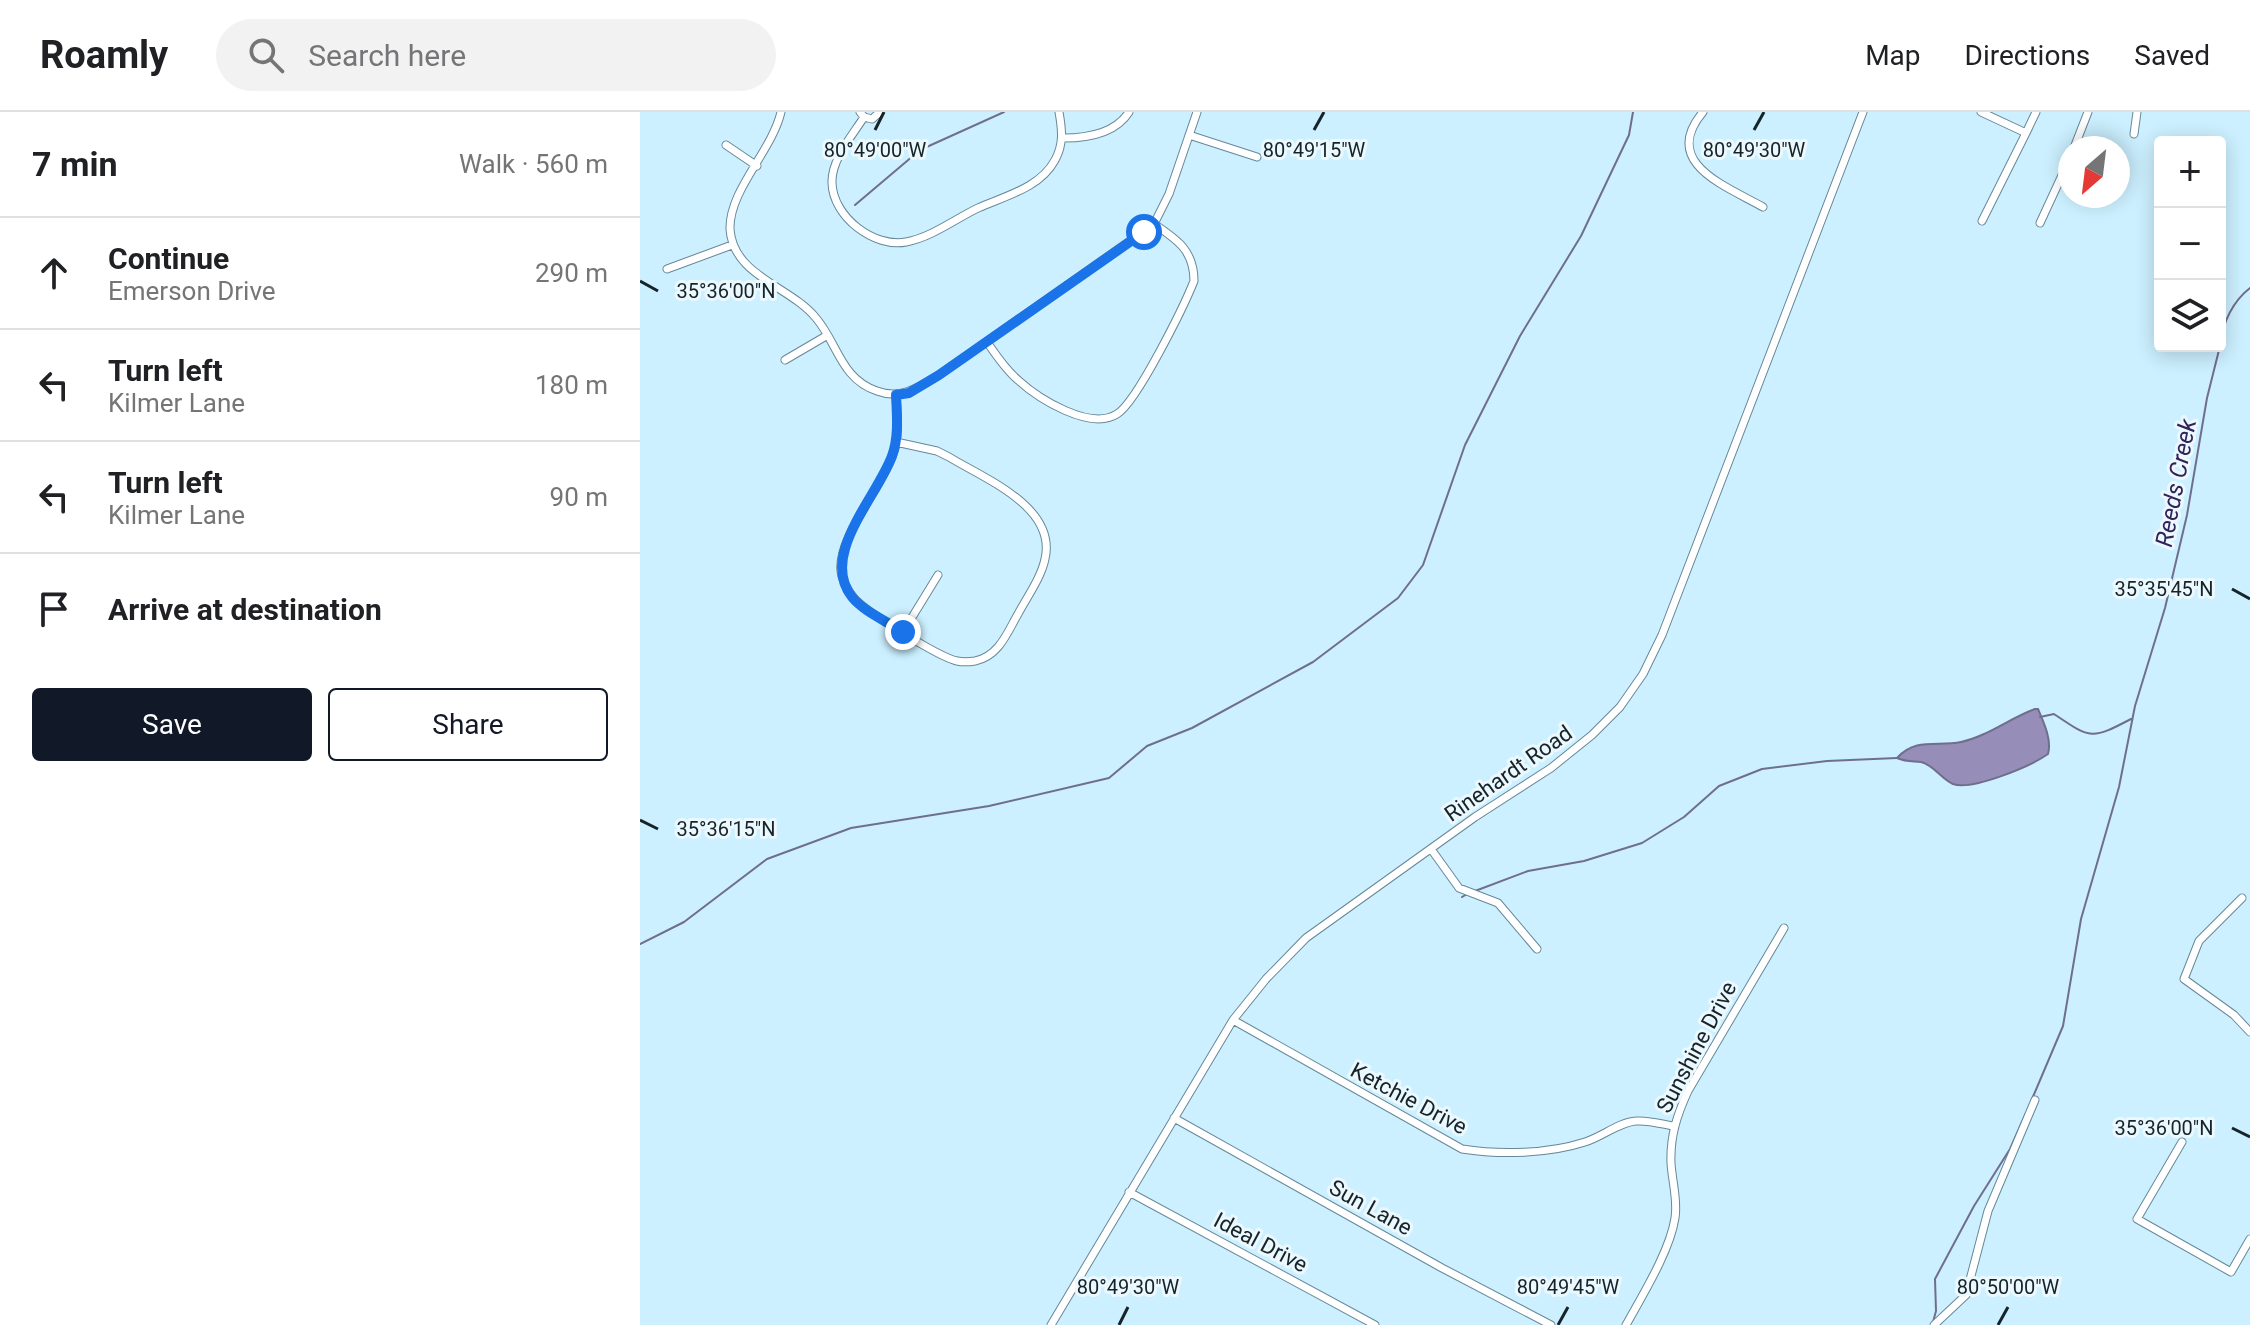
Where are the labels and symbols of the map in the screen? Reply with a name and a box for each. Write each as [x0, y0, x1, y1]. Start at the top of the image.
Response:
north arrow [2058, 136, 2130, 208]
text: 80°49'00"W [824, 138, 927, 162]
text: 80°49'15"W [1263, 138, 1366, 162]
text: 80°49'30"W [1703, 138, 1806, 162]
route start [1126, 214, 1162, 250]
text: 35°36'00"N [676, 279, 776, 303]
water label: Reeds Creek [2150, 416, 2202, 549]
text: 35°35'45"N [2114, 577, 2214, 601]
route end [885, 614, 921, 650]
street label: Rinehardt Road [1440, 720, 1577, 827]
text: 35°36'15"N [676, 817, 776, 841]
street label: Sunshine Drive [1651, 977, 1741, 1117]
street label: Ketchie Drive [1346, 1057, 1471, 1140]
text: 35°36'00"N [2114, 1116, 2214, 1140]
street label: Sun Lane [1325, 1175, 1416, 1240]
street label: Ideal Drive [1210, 1207, 1312, 1277]
text: 80°49'30"W [1077, 1275, 1180, 1299]
text: 80°49'45"W [1517, 1275, 1620, 1299]
text: 80°50'00"W [1957, 1275, 2060, 1299]

